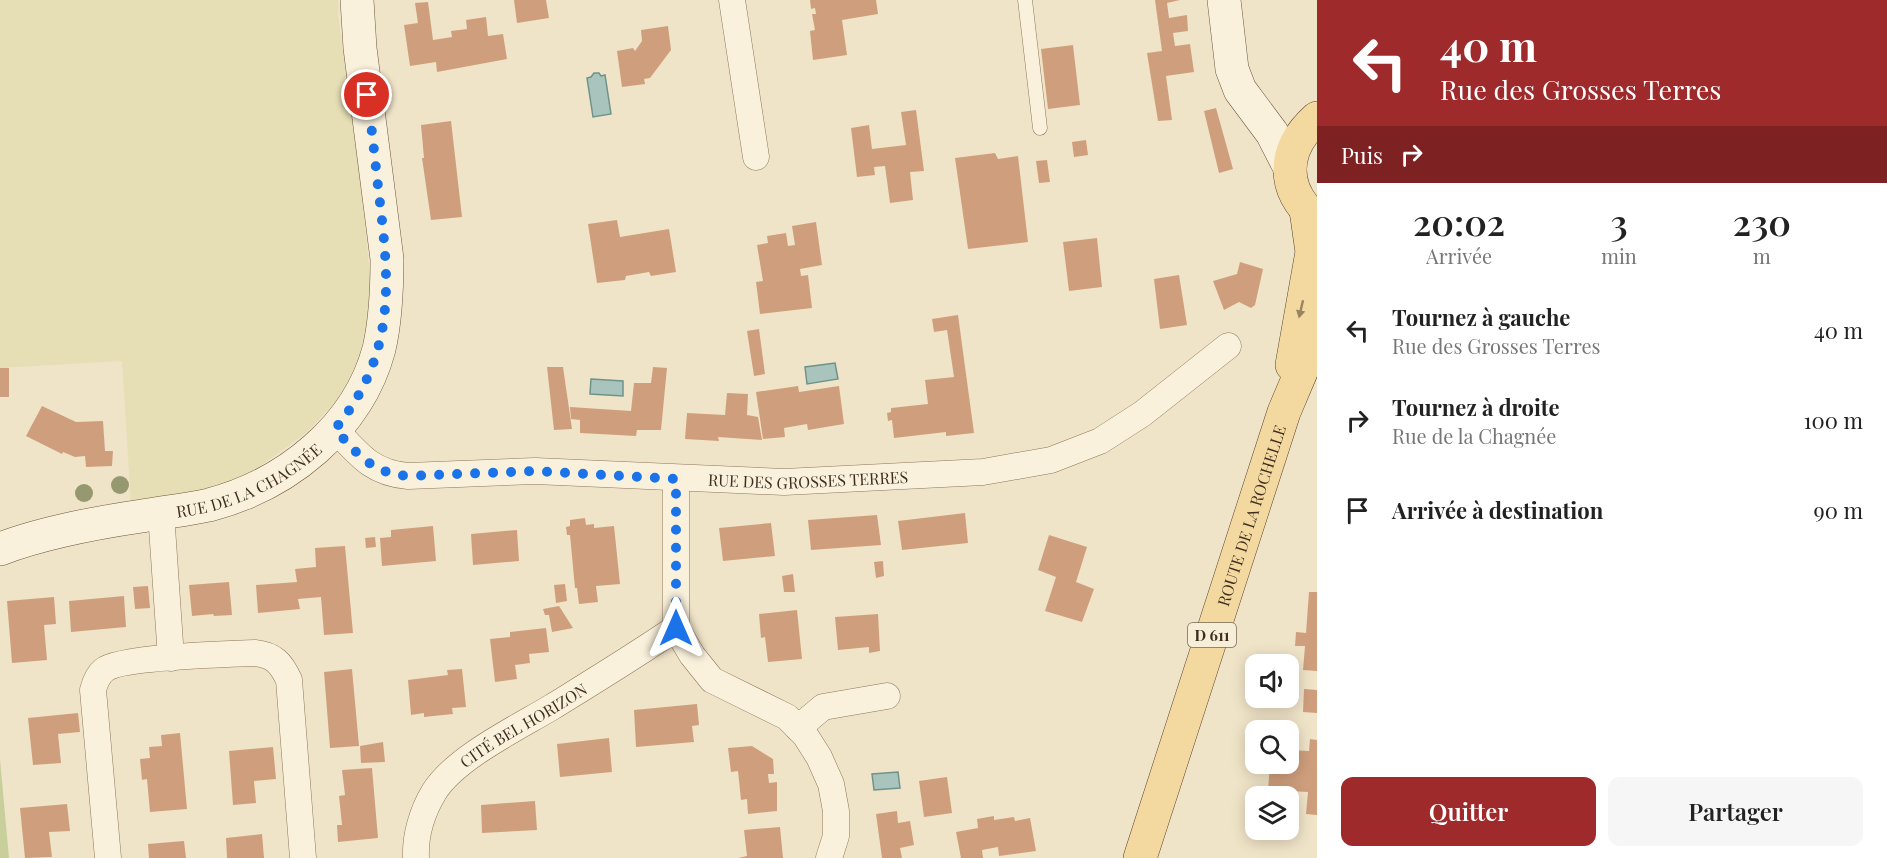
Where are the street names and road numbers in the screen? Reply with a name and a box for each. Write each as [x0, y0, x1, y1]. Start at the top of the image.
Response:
street label: ROUTE DE LA ROCHELLE [1212, 422, 1290, 609]
street label: RUE DE LA CHAGNÉE [175, 438, 325, 521]
street label: RUE DES GROSSES TERRES [707, 465, 909, 493]
road number: D 611 [1188, 623, 1236, 647]
street label: CITÉ BEL HORIZON [455, 678, 591, 771]

